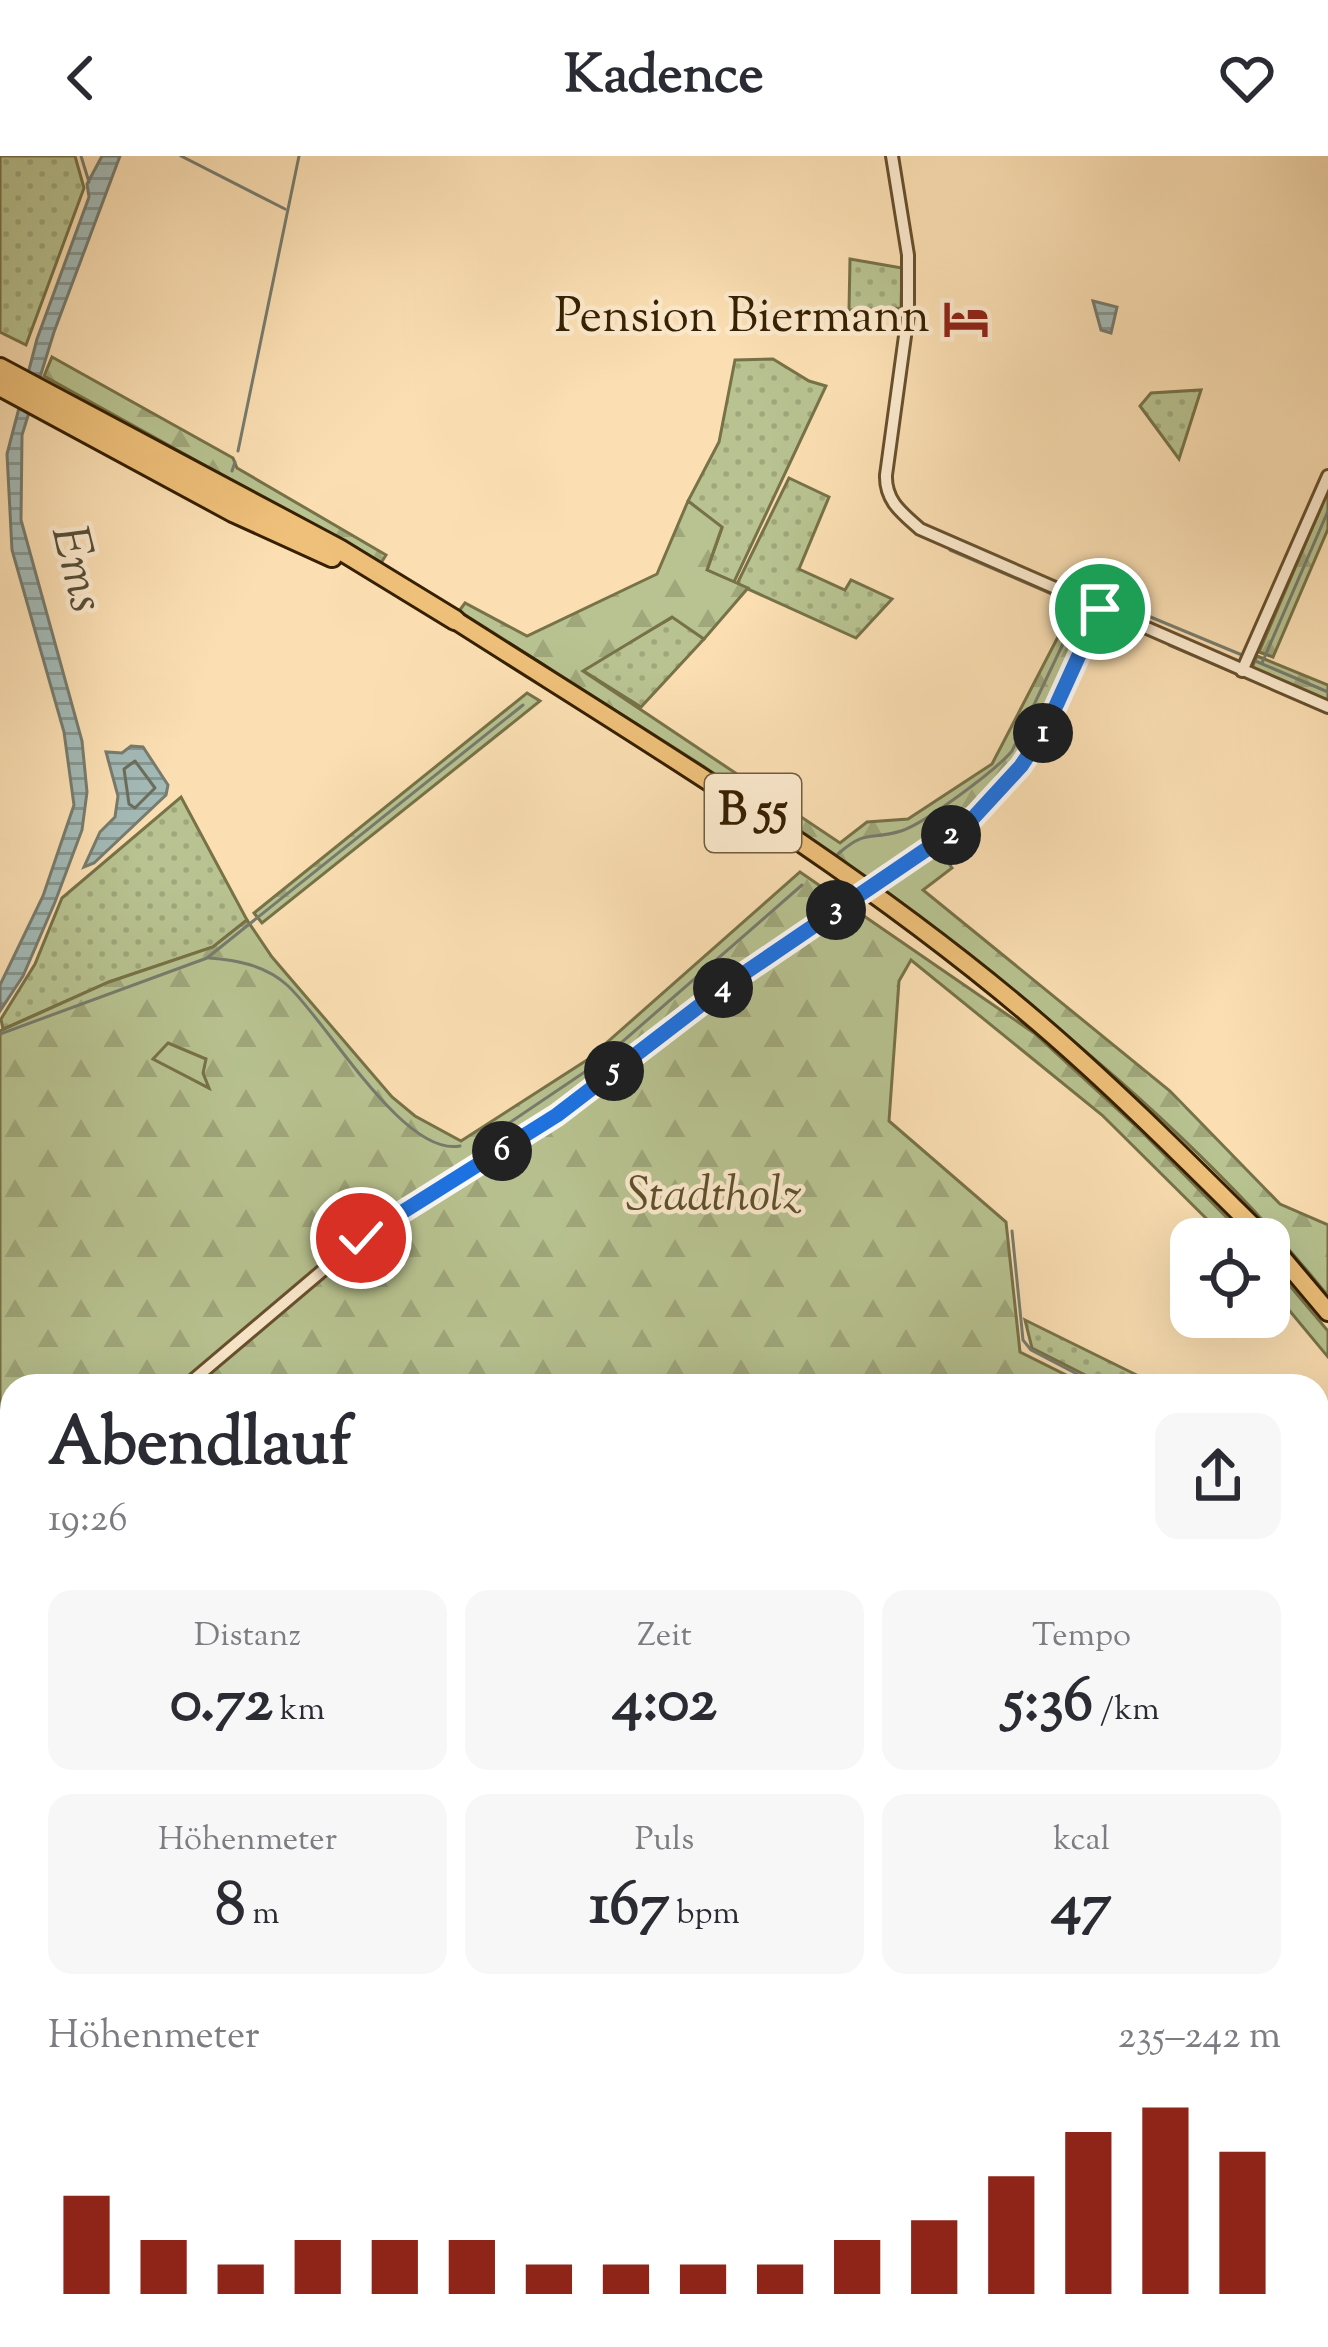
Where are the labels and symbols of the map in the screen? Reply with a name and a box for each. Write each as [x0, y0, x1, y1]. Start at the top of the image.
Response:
place label: Pension Biermann [555, 285, 930, 354]
hotel icon: Pension Biermann [941, 294, 991, 344]
water label: Ems [29, 518, 121, 620]
pin [1049, 558, 1151, 660]
pin: 1 [1013, 703, 1073, 763]
road number: B 55 [705, 774, 801, 852]
pin: 2 [921, 805, 981, 865]
pin: 3 [806, 880, 866, 940]
pin: 4 [693, 958, 753, 1018]
pin: 5 [584, 1041, 644, 1101]
pin: 6 [472, 1121, 532, 1181]
park label: Stadtholz [626, 1163, 802, 1232]
pin [310, 1187, 412, 1289]

